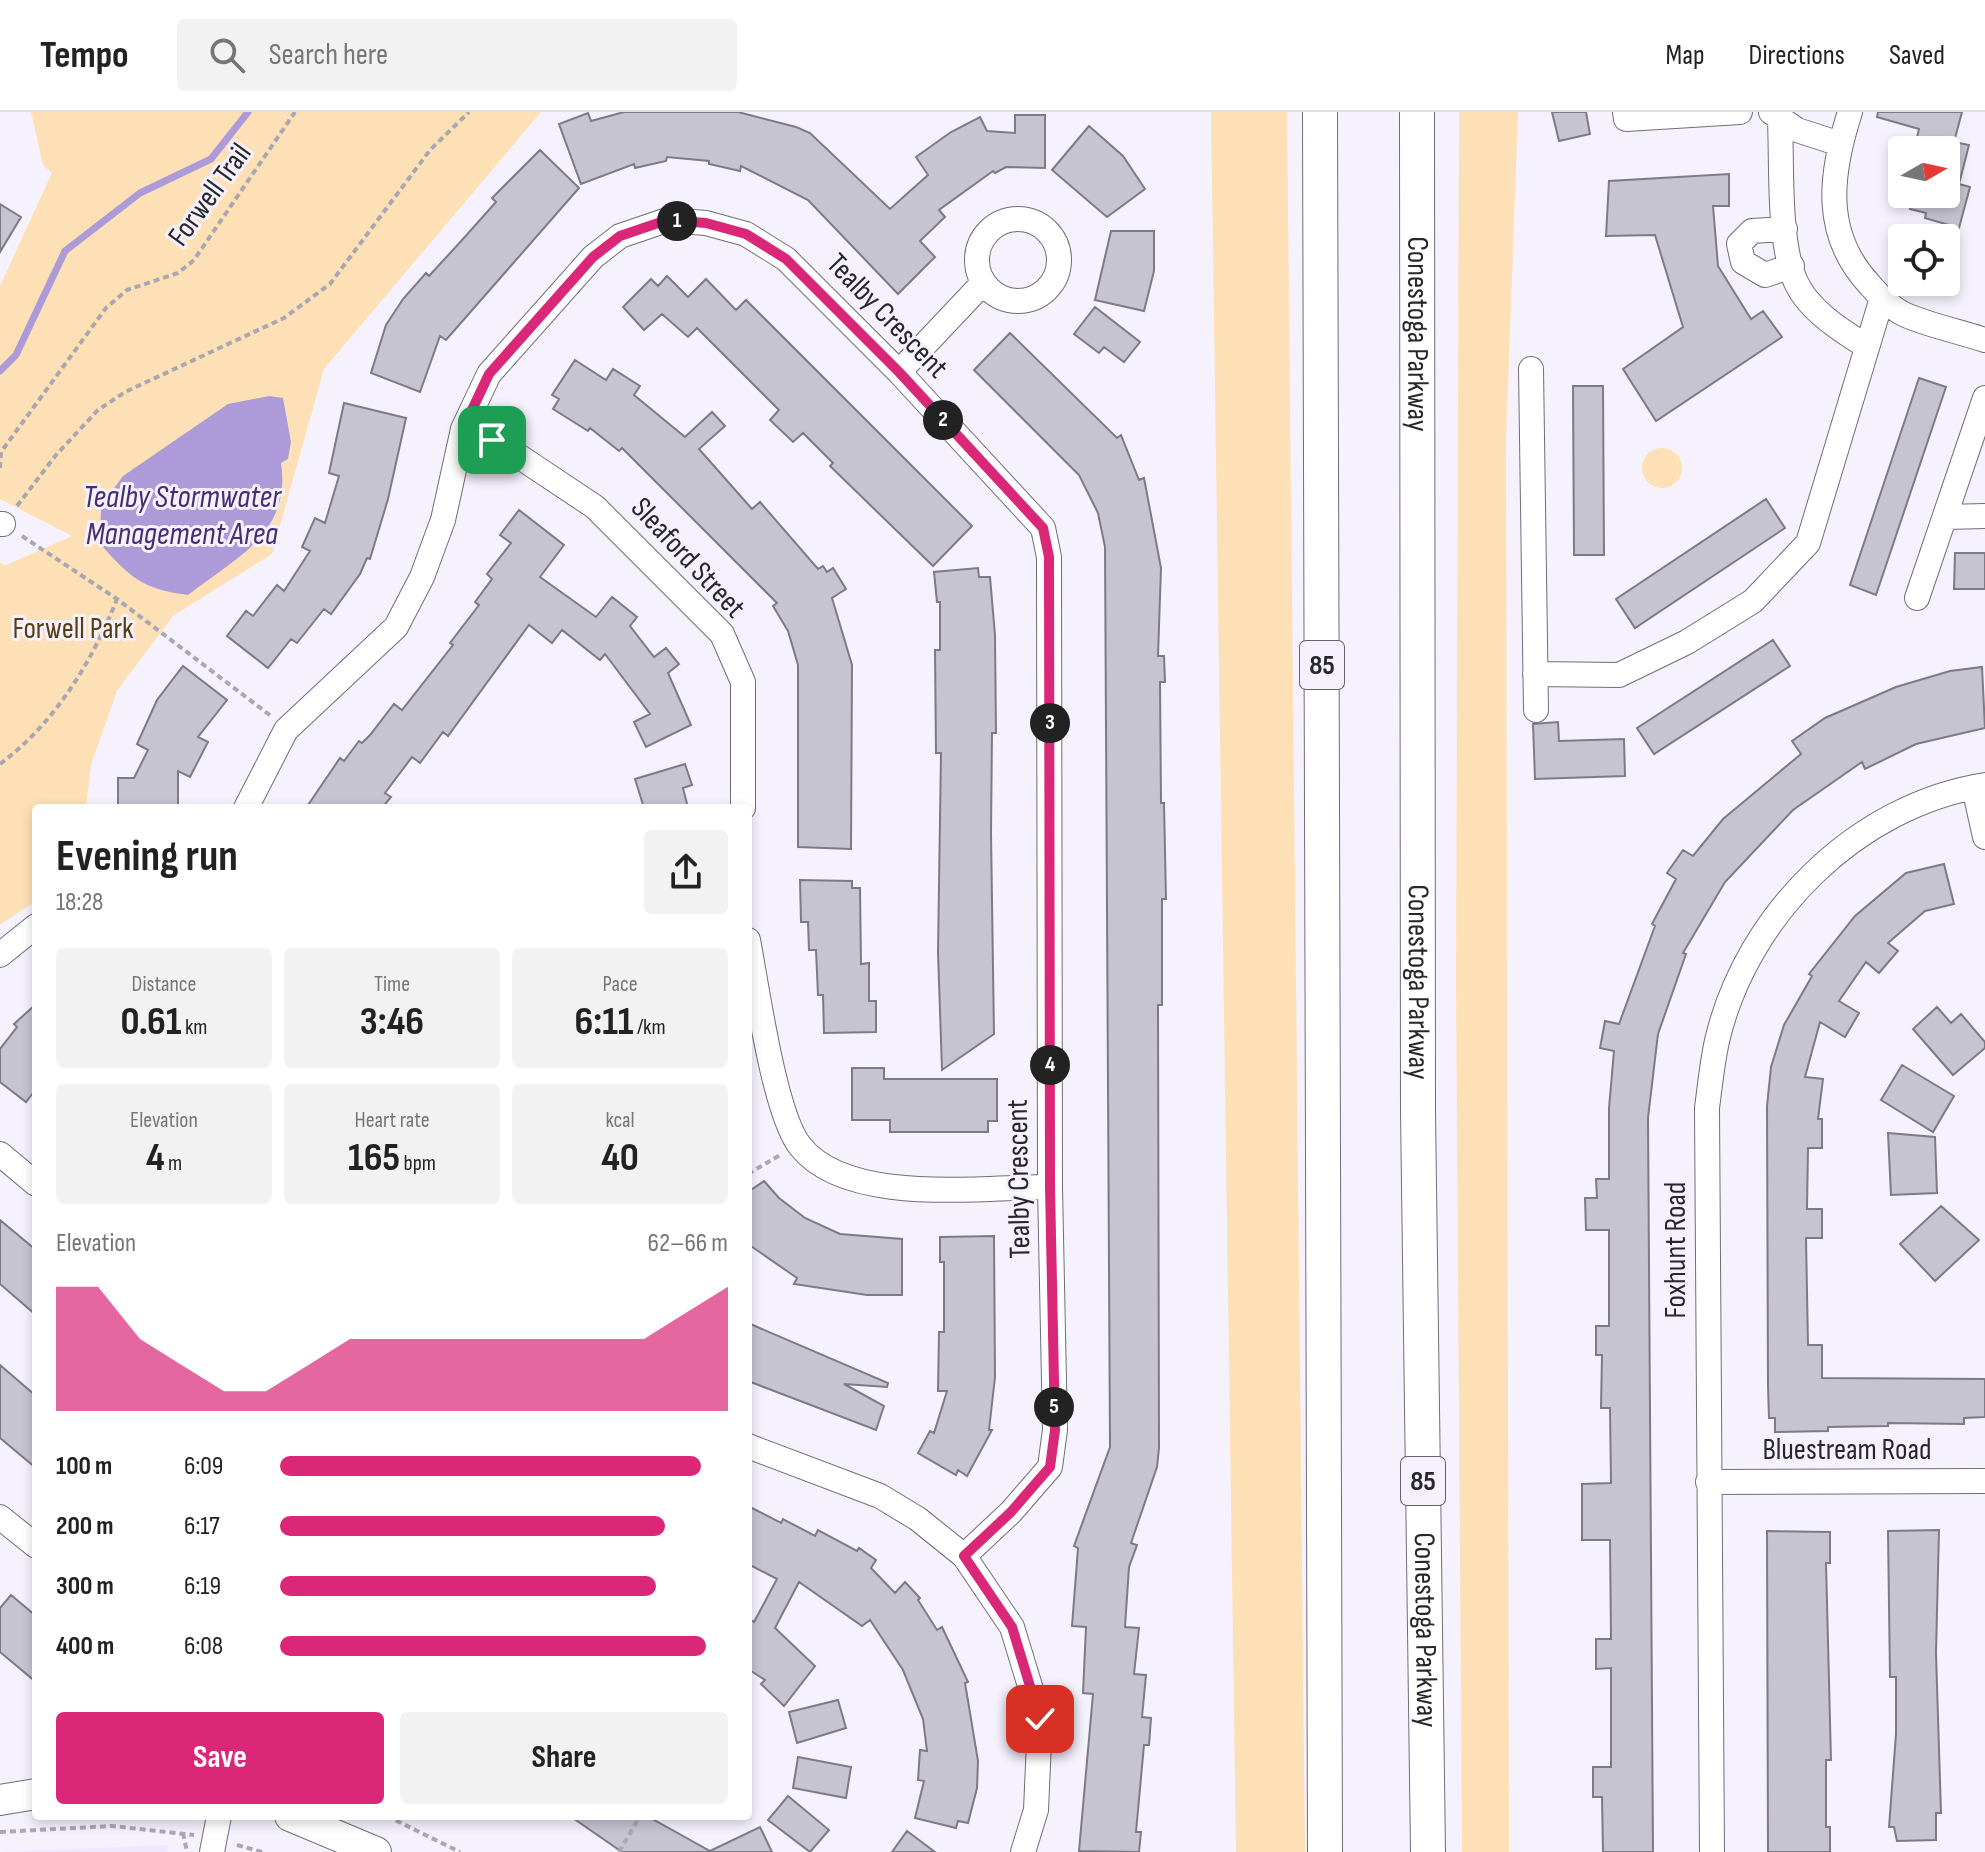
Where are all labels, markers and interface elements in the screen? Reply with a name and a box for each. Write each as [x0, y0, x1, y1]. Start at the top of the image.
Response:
search box [177, 19, 737, 91]
text: Tempo [40, 33, 129, 78]
icon: search [205, 33, 249, 77]
text: Search here [269, 37, 388, 73]
text: Map [1666, 39, 1705, 72]
text: Directions [1749, 39, 1845, 72]
text: Saved [1889, 39, 1945, 72]
north arrow [1888, 136, 1960, 208]
map controls [1888, 136, 1960, 296]
street label: Forwell Trail [161, 137, 259, 253]
pin: 1 [657, 201, 697, 241]
text: 1 [673, 207, 681, 234]
button: locate [1888, 224, 1960, 296]
street label: Conestoga Parkway [1399, 236, 1435, 432]
street label: Tealby Crescent [819, 246, 955, 386]
pin: 2 [923, 400, 963, 440]
pin [458, 406, 526, 474]
text: 2 [938, 406, 948, 433]
icon: arrive [470, 418, 514, 462]
water label: Tealby Stormwater Management Area [83, 478, 282, 554]
street label: Sleaford Street [623, 490, 753, 626]
park label: Forwell Park [12, 611, 134, 647]
road number: 85 [1300, 641, 1344, 689]
pin: 3 [1030, 703, 1070, 743]
text: 3 [1045, 709, 1055, 736]
text: Evening run [56, 830, 238, 883]
button: share [644, 830, 728, 914]
street label: Conestoga Parkway [1400, 884, 1436, 1080]
text: 18:28 [56, 887, 104, 918]
text: Distance [132, 971, 196, 998]
text: Time [374, 971, 410, 998]
text: Pace [602, 971, 638, 998]
text: 0.61 [121, 998, 181, 1046]
text: 3:46 [360, 998, 424, 1046]
text: 6:11 [574, 998, 634, 1046]
text: km [181, 1014, 207, 1041]
text: /km [634, 1014, 666, 1041]
pin: 4 [1030, 1045, 1070, 1085]
text: 4 [1045, 1051, 1055, 1078]
street label: Tealby Crescent [1000, 1099, 1038, 1259]
text: Elevation [130, 1107, 198, 1134]
text: Heart rate [354, 1107, 430, 1134]
text: kcal [605, 1107, 635, 1134]
text: 4 [146, 1134, 164, 1182]
text: 165 [348, 1134, 400, 1182]
text: 40 [601, 1134, 639, 1182]
text: m [164, 1150, 182, 1177]
text: bpm [400, 1150, 436, 1177]
street label: Foxhunt Road [1658, 1182, 1694, 1318]
text: Elevation [56, 1228, 136, 1259]
text: 62–66 m [648, 1228, 728, 1259]
pin: 5 [1034, 1387, 1074, 1427]
text: 5 [1049, 1393, 1059, 1420]
street label: Bluestream Road [1762, 1432, 1932, 1468]
text: 100 m [56, 1451, 112, 1482]
text: 6:09 [184, 1451, 223, 1482]
road number: 85 [1401, 1457, 1445, 1505]
text: 200 m [56, 1511, 113, 1542]
text: 6:17 [184, 1511, 220, 1542]
street label: Conestoga Parkway [1406, 1532, 1444, 1728]
text: 300 m [56, 1571, 114, 1602]
text: 6:19 [184, 1571, 221, 1602]
text: 400 m [56, 1631, 114, 1662]
text: 6:08 [184, 1631, 223, 1662]
pin [1006, 1685, 1074, 1753]
icon: check [1018, 1697, 1062, 1741]
button: Save [56, 1712, 384, 1804]
button: Share [400, 1712, 728, 1804]

